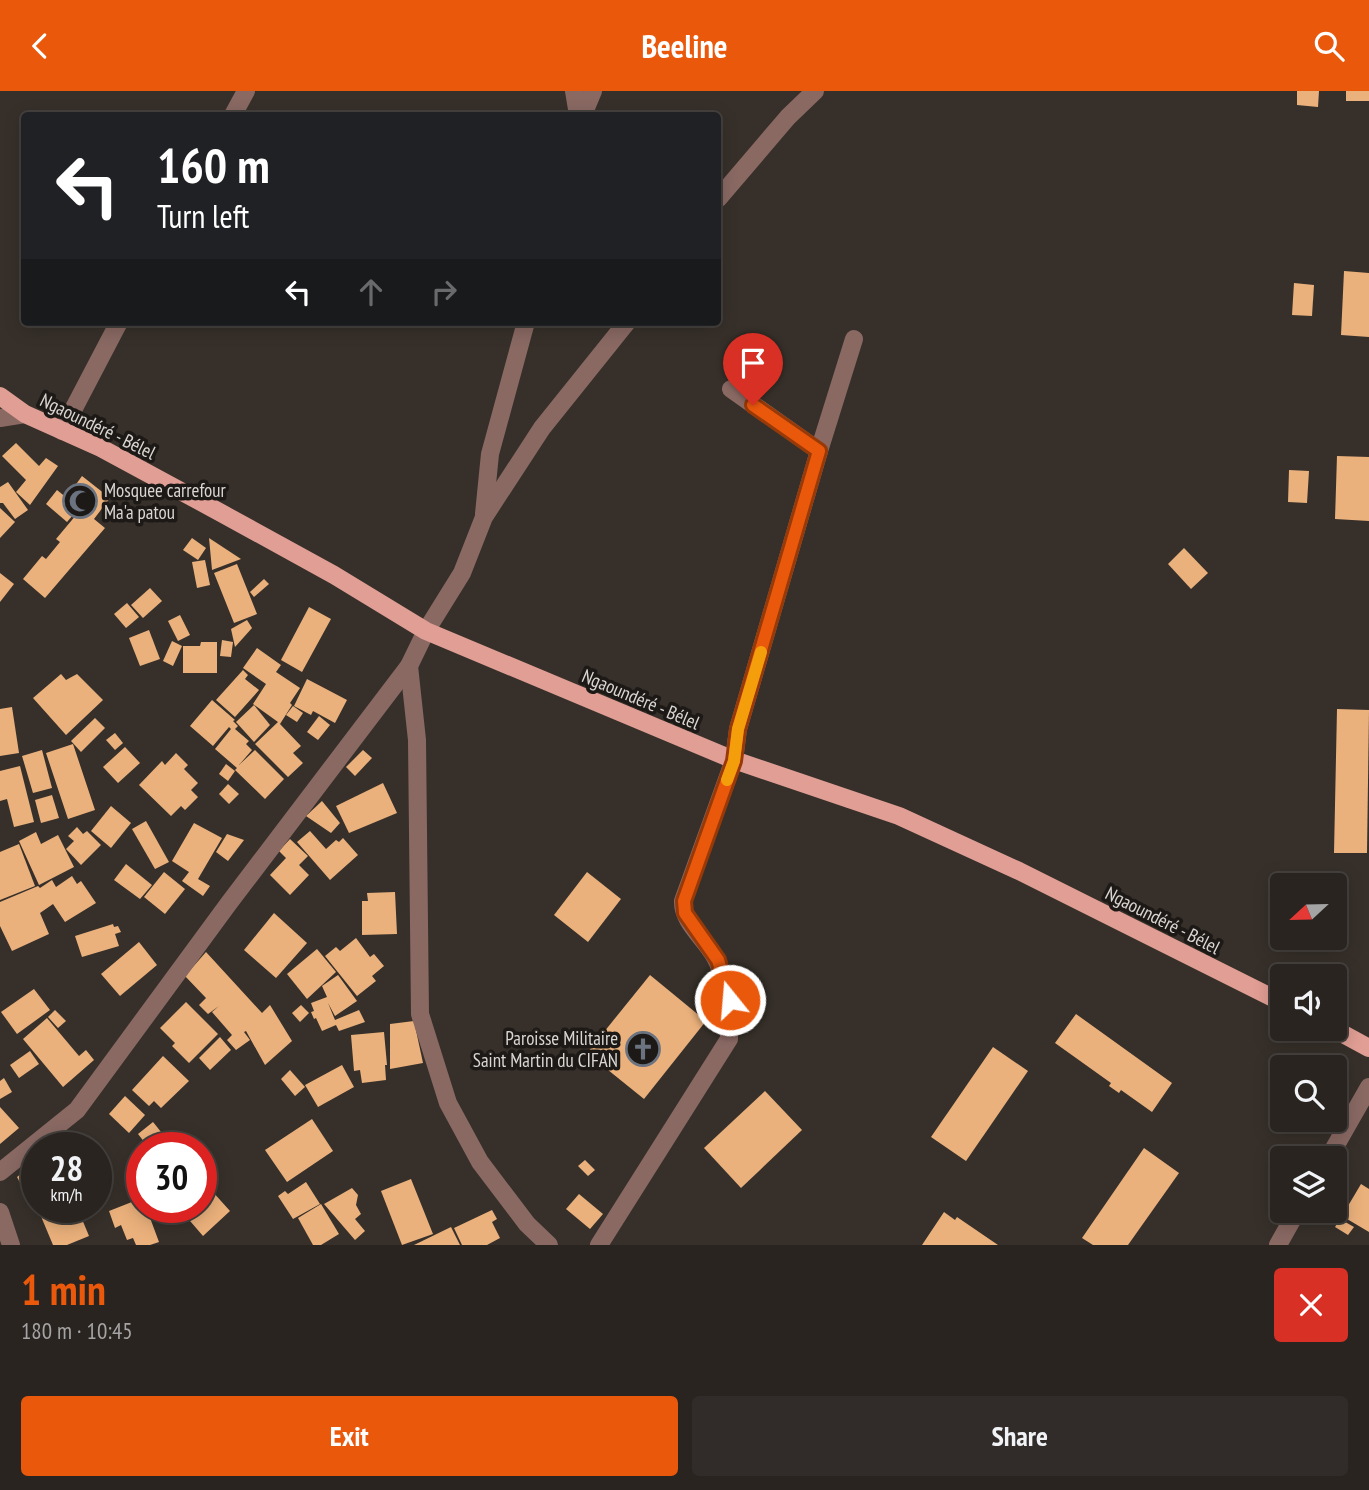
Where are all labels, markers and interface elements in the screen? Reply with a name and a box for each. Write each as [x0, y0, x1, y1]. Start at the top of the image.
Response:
text: Beeline [641, 25, 728, 67]
icon: back [21, 27, 59, 65]
icon: search [1310, 27, 1348, 65]
text: 160 m [157, 133, 270, 197]
icon: left [42, 140, 133, 231]
text: Turn left [157, 195, 249, 237]
icon: left [279, 273, 317, 311]
icon: ahead [352, 273, 390, 311]
icon: right [425, 273, 463, 311]
pin [723, 333, 783, 405]
icon: arrive [734, 344, 772, 382]
street label: Ngaoundéré - Bélel [36, 388, 160, 465]
place label: Mosquee carrefour Ma'a patou [104, 478, 227, 524]
mosque icon: Mosquee carrefour Ma'a patou [61, 482, 99, 520]
street label: Ngaoundéré - Bélel [579, 663, 704, 735]
north arrow [1270, 873, 1348, 950]
map controls [1270, 873, 1347, 1223]
street label: Ngaoundéré - Bélel [1102, 881, 1225, 959]
position arrow [693, 963, 767, 1037]
button: sound [1270, 964, 1347, 1041]
place label: Paroisse Militaire Saint Martin du CIFAN [473, 1026, 618, 1072]
church icon: Paroisse Militaire Saint Martin du CIFAN [624, 1030, 662, 1068]
button: search [1270, 1055, 1347, 1132]
speed limit sign: 30 [126, 1132, 217, 1223]
text: 28 [50, 1145, 83, 1191]
button: layers [1270, 1146, 1347, 1223]
text: km/h [51, 1183, 82, 1206]
text: 1 min [21, 1262, 106, 1317]
button: close [1274, 1268, 1348, 1342]
text: 180 m · 10:45 [21, 1316, 133, 1345]
button: Exit [21, 1396, 678, 1476]
button: Share [692, 1396, 1348, 1476]

